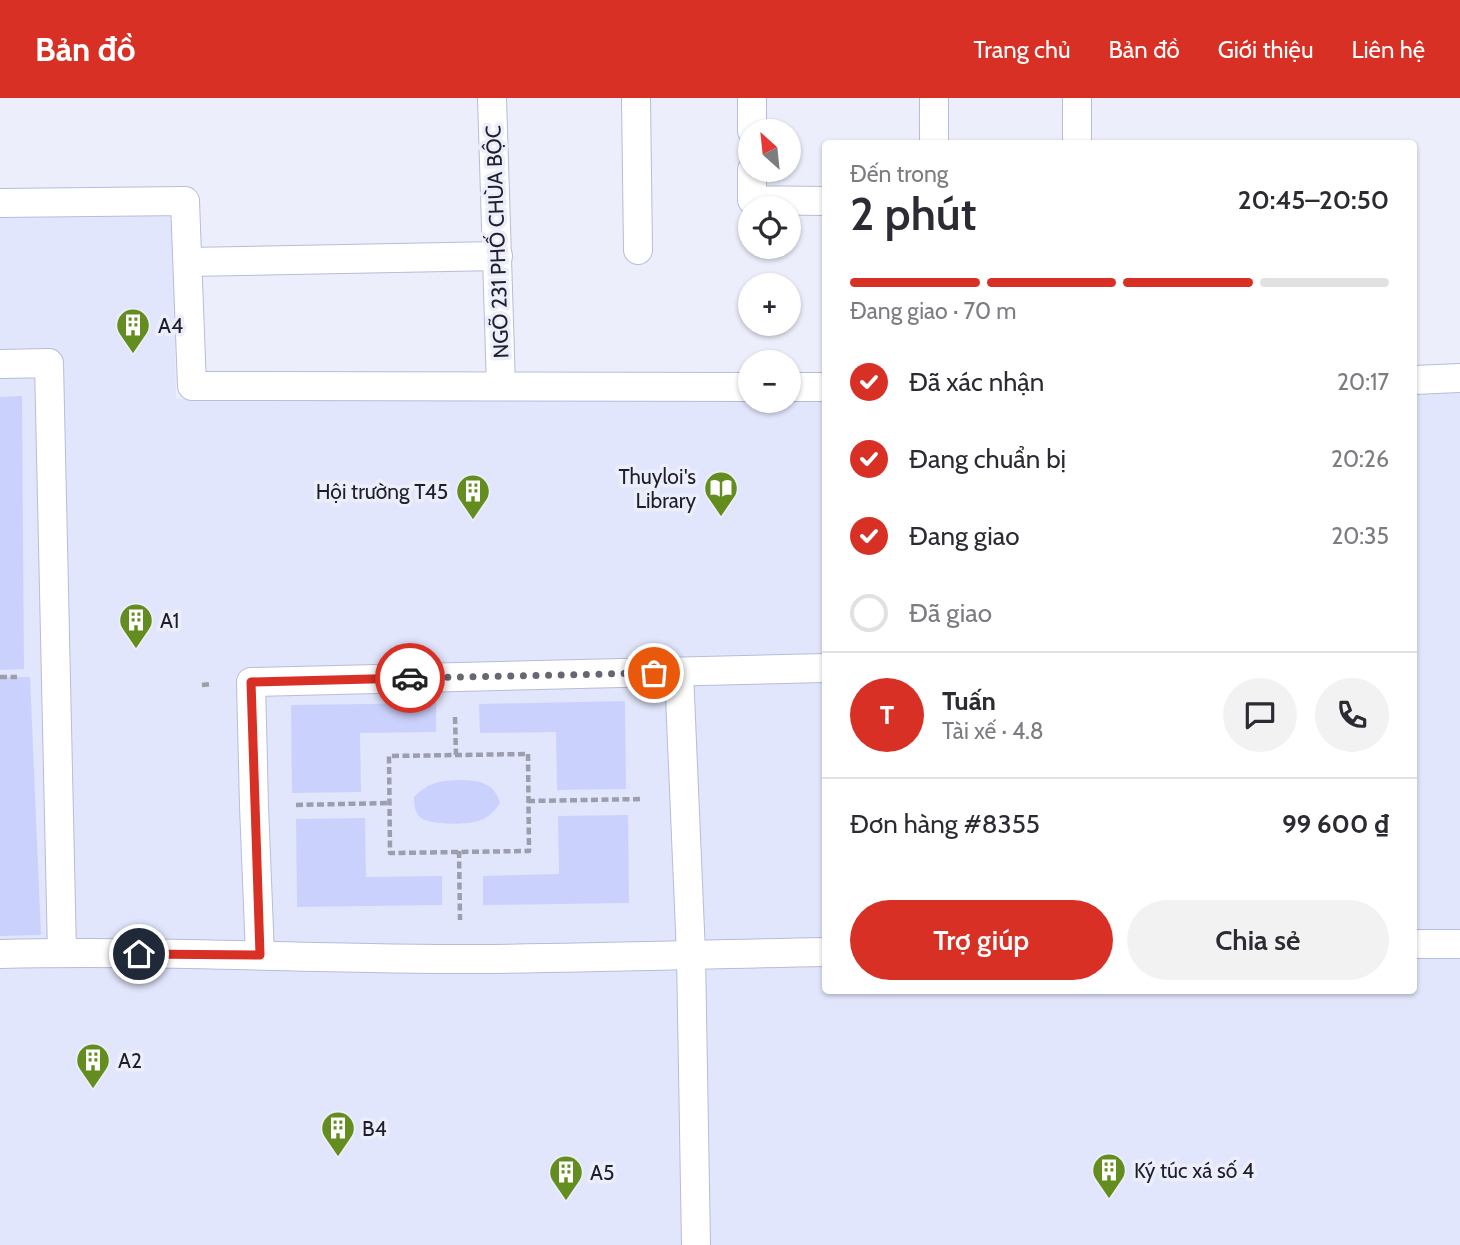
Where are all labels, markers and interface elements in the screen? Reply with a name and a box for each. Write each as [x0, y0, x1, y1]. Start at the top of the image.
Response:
text: Bản đồ [35, 29, 136, 69]
text: Trang chủ [974, 35, 1070, 64]
text: Bản đồ [1108, 35, 1180, 64]
text: Giới thiệu [1218, 35, 1313, 64]
text: Liên hệ [1351, 35, 1425, 64]
north arrow [738, 119, 802, 182]
map controls [738, 119, 801, 413]
street label: NGÕ 231 PHỐ CHÙA BỘC [477, 125, 514, 359]
text: Đến trong [850, 160, 948, 188]
text: 20:45–20:50 [1238, 184, 1389, 216]
text: 2 phút [850, 186, 976, 242]
button: locate [738, 196, 801, 259]
button: + [738, 273, 801, 336]
text: Đang giao · 70 m [850, 297, 1016, 325]
building icon: A4 [114, 306, 152, 355]
place label: A4 [158, 313, 183, 338]
button: − [738, 350, 801, 413]
icon: check [850, 363, 888, 401]
text: Đã xác nhận [909, 366, 1044, 398]
text: 20:17 [1337, 368, 1389, 396]
icon: check [850, 440, 888, 478]
text: Đang chuẩn bị [909, 443, 1066, 475]
text: 20:26 [1331, 445, 1389, 473]
place label: Thuyloi's Library [618, 464, 696, 513]
library icon: Thuyloi's Library [702, 469, 740, 518]
building icon: Hội trường T45 [454, 472, 492, 521]
place label: Hội trường T45 [316, 479, 448, 504]
icon: check [850, 517, 888, 555]
text: Đang giao [909, 520, 1020, 552]
text: 20:35 [1331, 522, 1389, 550]
text: Đã giao [909, 597, 992, 629]
building icon: A1 [117, 601, 155, 650]
place label: A1 [160, 608, 179, 633]
courier [375, 643, 445, 713]
pin [624, 643, 684, 703]
icon: bag [635, 654, 673, 692]
icon: car [391, 659, 429, 697]
button: chat [1223, 678, 1297, 752]
button: phone [1315, 678, 1389, 752]
text: Tuấn [942, 685, 996, 717]
text: T [880, 699, 894, 731]
text: Tài xế · 4.8 [942, 717, 1044, 745]
text: Đơn hàng #8355 [850, 808, 1040, 840]
text: 99 600 ₫ [1282, 808, 1389, 840]
button: Trợ giúp [850, 900, 1113, 980]
button: Chia sẻ [1127, 900, 1389, 980]
pin [109, 924, 169, 984]
icon: home [120, 935, 158, 973]
building icon: A2 [74, 1041, 112, 1090]
place label: A2 [118, 1048, 142, 1073]
building icon: B4 [319, 1109, 357, 1158]
place label: B4 [362, 1116, 387, 1141]
building icon: Ký túc xá số 4 [1090, 1151, 1128, 1200]
building icon: A5 [547, 1153, 585, 1202]
place label: Ký túc xá số 4 [1134, 1158, 1254, 1183]
place label: A5 [590, 1160, 614, 1185]

